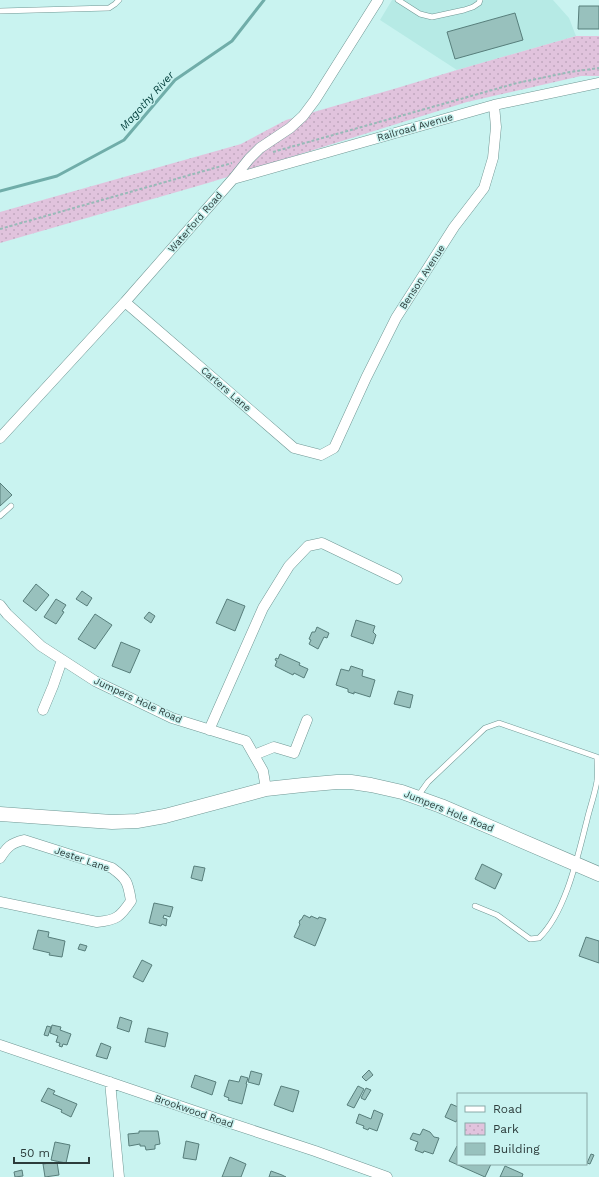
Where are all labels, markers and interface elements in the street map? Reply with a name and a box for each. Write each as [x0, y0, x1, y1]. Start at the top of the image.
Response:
water label: Magothy River [117, 68, 177, 133]
street label: Railroad Avenue [376, 111, 454, 143]
street label: Waterford Road [166, 190, 224, 254]
street label: Benson Avenue [397, 243, 447, 311]
street label: Carters Lane [199, 364, 253, 414]
street label: Jumpers Hole Road [92, 675, 184, 725]
street label: Jumpers Hole Road [403, 788, 495, 834]
street label: Jester Lane [53, 844, 111, 874]
street label: Brookwood Road [153, 1092, 235, 1130]
legend [457, 1093, 587, 1165]
text: Road [493, 1102, 522, 1116]
text: Park [493, 1122, 519, 1136]
scale bar [14, 1139, 89, 1165]
text: Building [493, 1142, 540, 1156]
text: 50 m [20, 1146, 50, 1160]

